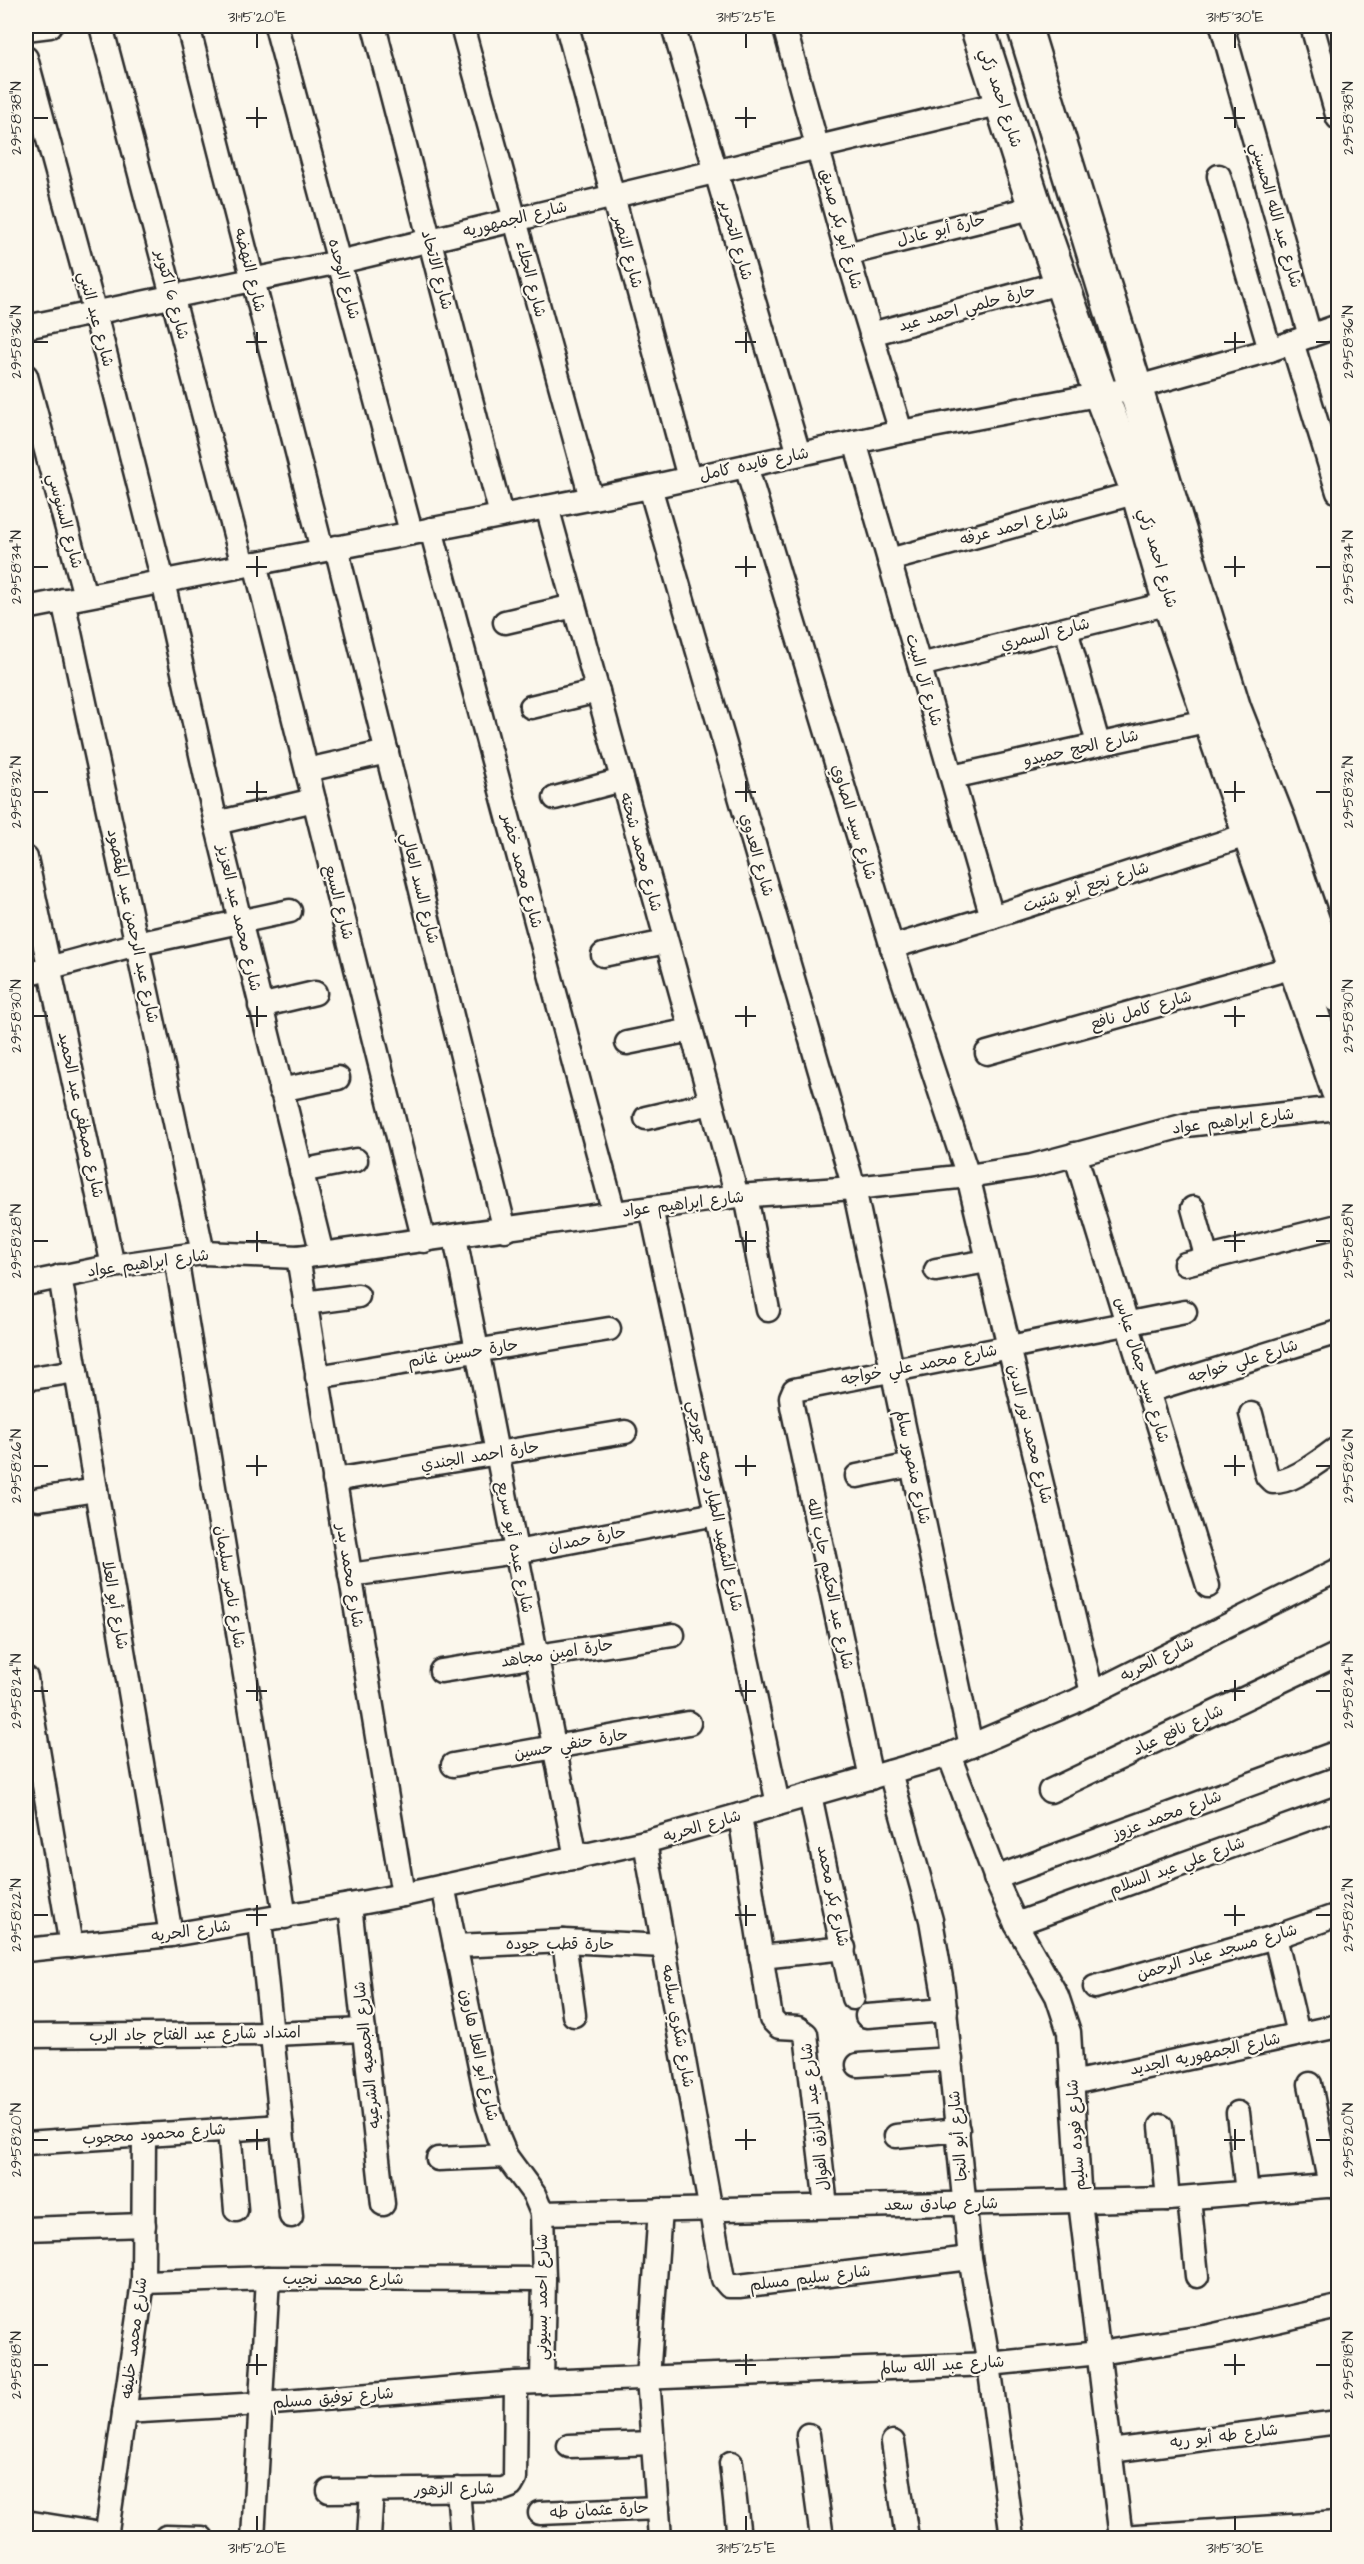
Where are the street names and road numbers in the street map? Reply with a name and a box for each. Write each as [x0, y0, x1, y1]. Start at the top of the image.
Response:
street label: شارع احمد زكي [972, 46, 1027, 151]
street label: شارع عبد الله الحسيني [1242, 140, 1307, 291]
street label: شارع أبو بكر صديق [814, 166, 868, 292]
street label: شارع الجمهوريه [461, 195, 569, 243]
street label: شارع التحرير [714, 195, 758, 283]
street label: حارة أبو عادل [894, 208, 988, 252]
street label: شارع النصر [607, 211, 648, 291]
street label: شارع النهضه [229, 226, 271, 314]
street label: شارع الاتحاد [416, 228, 458, 312]
street label: شارع الوحده [323, 236, 365, 322]
street label: شارع الجلاء [510, 238, 552, 320]
street label: شارع 6 اكتوبر [149, 246, 194, 342]
street label: شارع عبد النبي [70, 269, 119, 370]
street label: حارة حلمي احمد عيد [896, 279, 1039, 340]
street label: شارع فايده كامل [697, 442, 811, 486]
street label: شارع السنوسي [39, 471, 88, 572]
street label: شارع احمد عرفه [957, 501, 1071, 551]
street label: شارع احمد زكي [1130, 506, 1183, 611]
street label: شارع السمري [998, 612, 1092, 656]
street label: شارع آل البيت [900, 631, 948, 729]
street label: شارع الحج حميدو [1020, 724, 1141, 772]
street label: شارع سيد الصاوي [826, 761, 882, 883]
street label: شارع محمد شحته [615, 790, 667, 914]
street label: شارع محمد خضر [496, 809, 548, 931]
street label: شارع العدوي [735, 811, 779, 899]
street label: شارع عبد الرحمن عبد المقصود [102, 827, 164, 1025]
street label: شارع السد العالي [393, 830, 444, 947]
street label: شارع محمد عبد العزيز [211, 841, 267, 993]
street label: شارع نجع أبو شتيت [1020, 856, 1152, 918]
street label: شارع السبع [319, 862, 359, 942]
street label: شارع كامل نافع [1088, 985, 1194, 1035]
street label: شارع مصطفى عبد الحميد [53, 1030, 109, 1200]
street label: شارع ابراهيم عواد [1171, 1103, 1295, 1140]
street label: شارع ابراهيم عواد [621, 1186, 745, 1223]
street label: شارع ابراهيم عواد [86, 1244, 210, 1283]
street label: شارع سيد جمال عباس [1109, 1294, 1175, 1446]
street label: حارة حسين غانم [406, 1333, 520, 1374]
street label: شارع علي خواجه [1185, 1334, 1302, 1391]
street label: شارع محمد علي خواجه [839, 1339, 1000, 1394]
street label: شارع محمد نور الدين [1002, 1362, 1058, 1506]
street label: شارع الشهيد الطيار وجيه جورجي [679, 1398, 748, 1614]
street label: شارع منصور سالم [889, 1408, 936, 1527]
street label: حارة احمد الجندي [419, 1436, 541, 1476]
street label: شارع عبده أبو سريع [491, 1479, 539, 1615]
street label: شارع عبد الحكيم جاب الله [800, 1496, 859, 1672]
street label: شارع محمد بدر [331, 1520, 369, 1630]
street label: حارة حمدان [546, 1521, 628, 1557]
street label: شارع ناصر سليمان [209, 1524, 251, 1650]
street label: شارع أبو العلا [96, 1559, 134, 1651]
street label: شارع الحريه [1116, 1631, 1198, 1687]
street label: حارة امين مجاهد [499, 1633, 615, 1673]
street label: شارع نافع عياد [1129, 1699, 1227, 1761]
street label: حارة حنفي حسين [512, 1723, 630, 1768]
street label: شارع محمد عزوز [1107, 1785, 1225, 1846]
street label: شارع الحريه [660, 1804, 744, 1848]
street label: شارع علي عبد السلام [1106, 1831, 1249, 1904]
street label: شارع بكر محمد [812, 1843, 854, 1949]
street label: شارع الحريه [150, 1915, 232, 1947]
street label: شارع مسجد عباد الرحمن [1134, 1919, 1300, 1985]
street label: حارة قطب جوده [506, 1933, 614, 1955]
street label: شارع شكري سلامه [656, 1963, 700, 2089]
street label: شارع الجمعيه الشرعيه [348, 1980, 386, 2130]
street label: شارع أبو العلا هارون [454, 1987, 504, 2123]
street label: امتداد شارع عبد الفتاح جاد الرب [89, 2021, 301, 2047]
street label: شارع الجمهوريه الجديد [1128, 2027, 1282, 2081]
street label: شارع عبد الرازق الفوال [795, 2042, 835, 2192]
street label: شارع فوده سليم [1061, 2079, 1092, 2191]
street label: شارع أبو النجا [943, 2090, 973, 2182]
street label: شارع محمود محجوب [81, 2118, 227, 2150]
street label: شارع صادق سعد [884, 2192, 998, 2216]
street label: شارع احمد بسيوني [531, 2234, 556, 2360]
street label: شارع سليم مسلم [748, 2260, 872, 2297]
street label: شارع محمد نجيب [282, 2268, 404, 2290]
street label: شارع محمد خليفه [116, 2276, 152, 2400]
street label: شارع عبد الله سالم [879, 2351, 1005, 2380]
street label: شارع توفيق مسلم [271, 2382, 395, 2415]
street label: شارع طه أبو ريه [1169, 2418, 1279, 2454]
street label: شارع الزهور [413, 2477, 494, 2501]
street label: حارة عثمان طه [549, 2496, 649, 2524]

